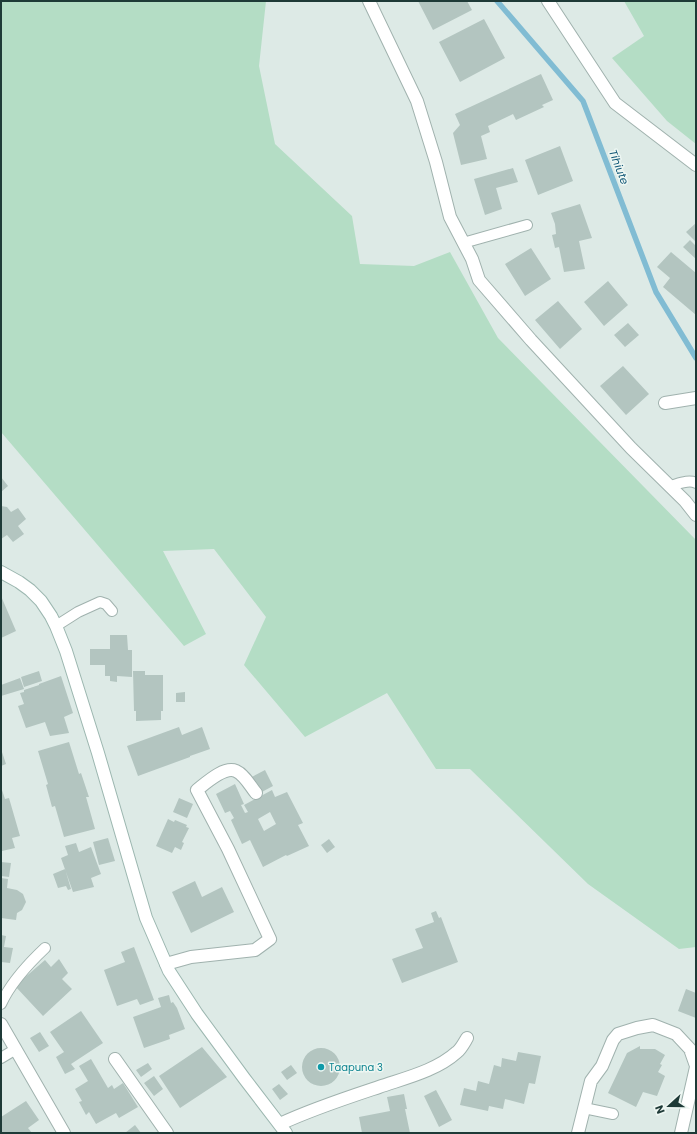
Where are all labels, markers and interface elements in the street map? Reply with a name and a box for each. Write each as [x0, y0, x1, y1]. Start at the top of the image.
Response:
water label: Tihiute [605, 147, 633, 187]
place label: Taapuna 3 [329, 1060, 383, 1075]
marker: Taapuna 3 [316, 1062, 326, 1072]
north arrow [649, 1086, 689, 1126]
text: N [651, 1103, 669, 1116]

